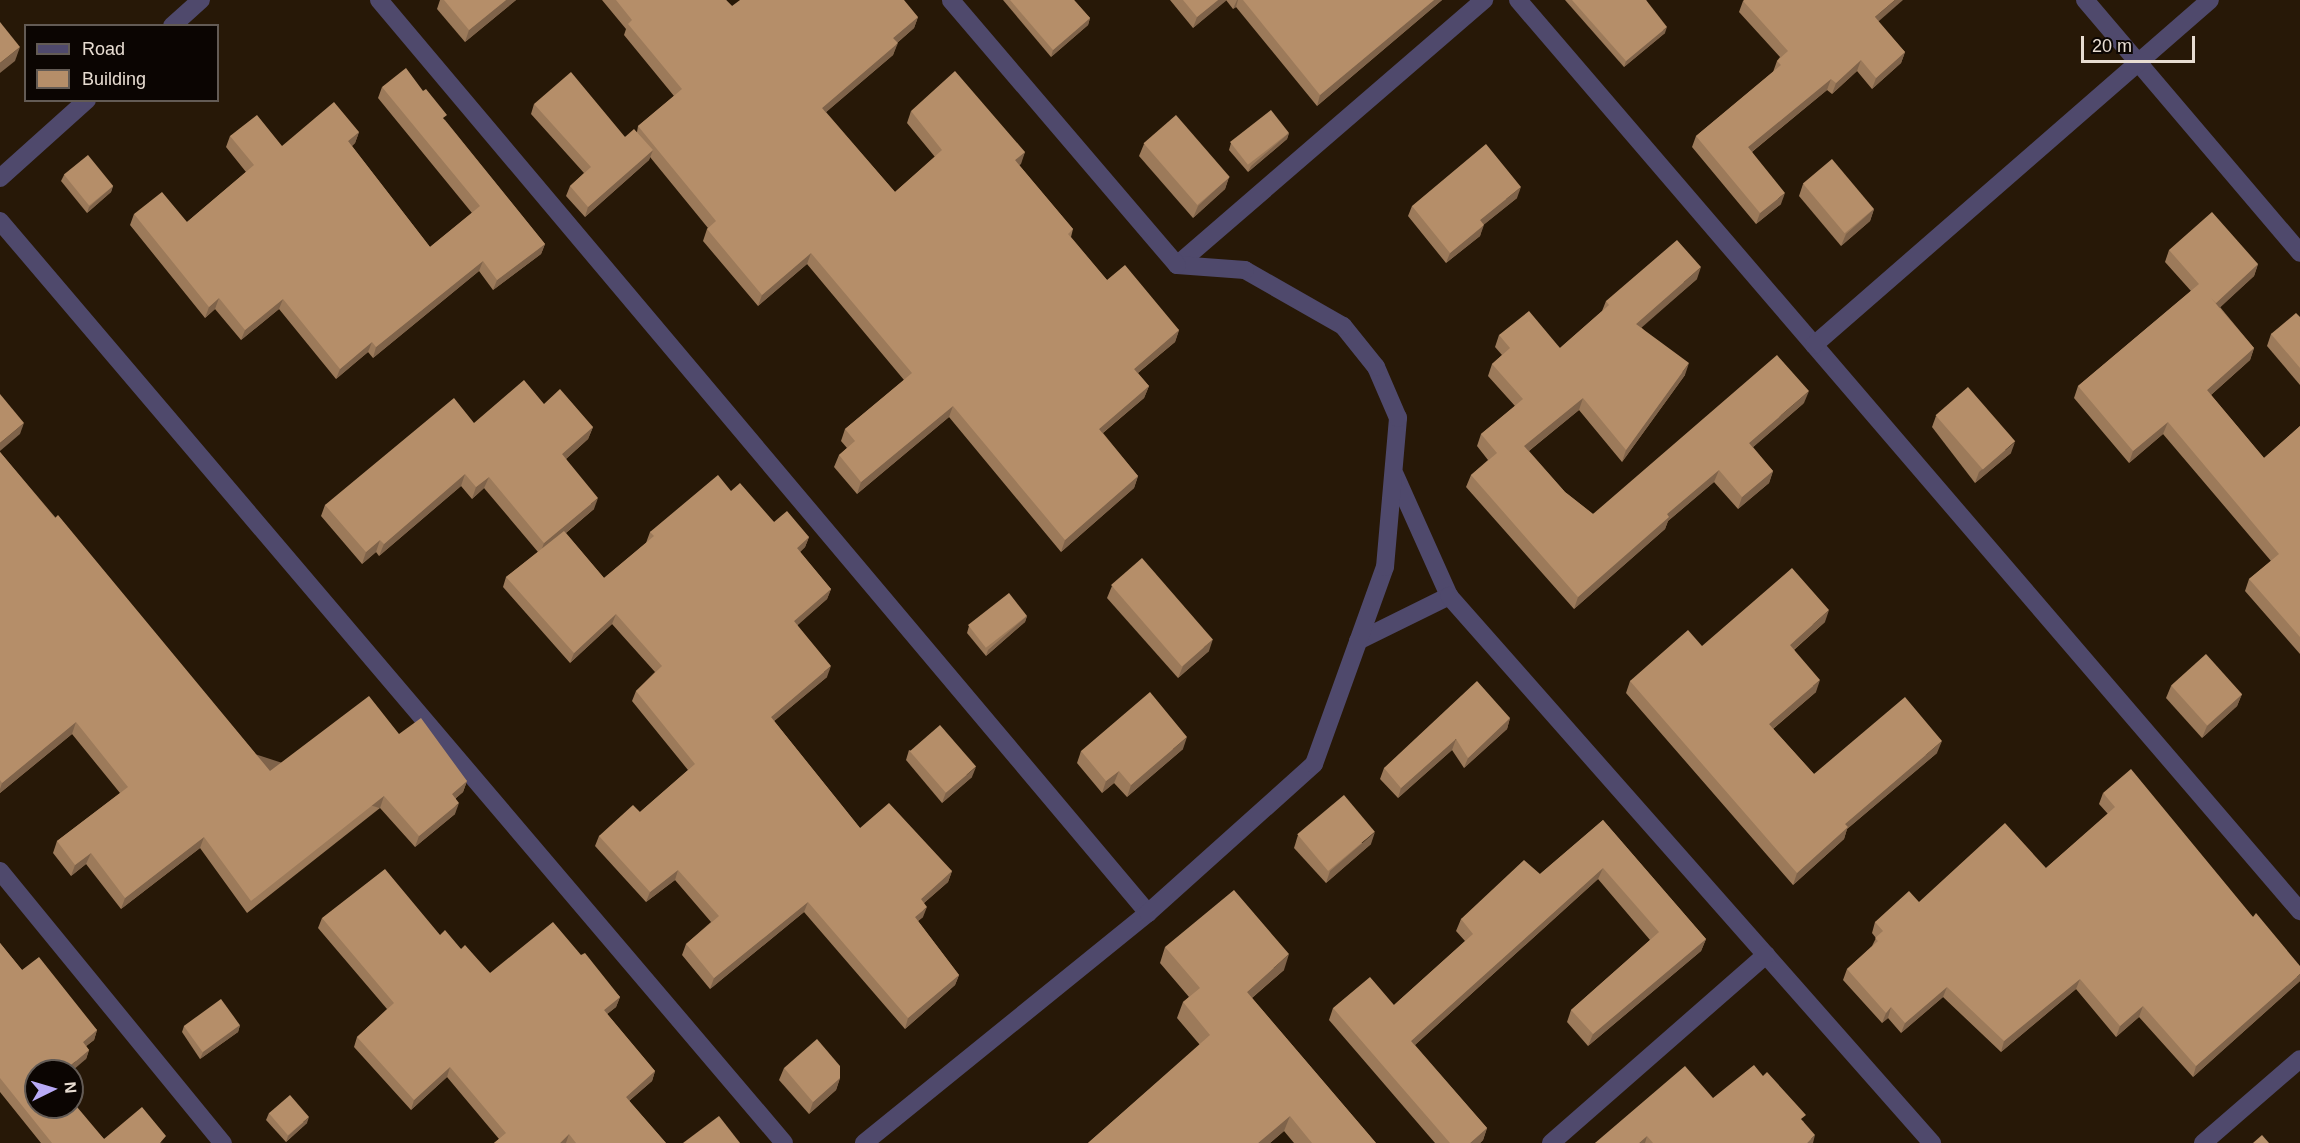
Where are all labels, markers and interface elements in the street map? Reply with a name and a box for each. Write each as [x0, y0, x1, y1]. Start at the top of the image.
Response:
legend [24, 24, 219, 102]
scale bar [2084, 24, 2198, 62]
text: 20 m [2092, 36, 2132, 56]
text: Road [82, 39, 125, 59]
text: Building [82, 69, 146, 89]
north arrow [24, 1059, 84, 1119]
text: N [61, 1081, 79, 1094]

